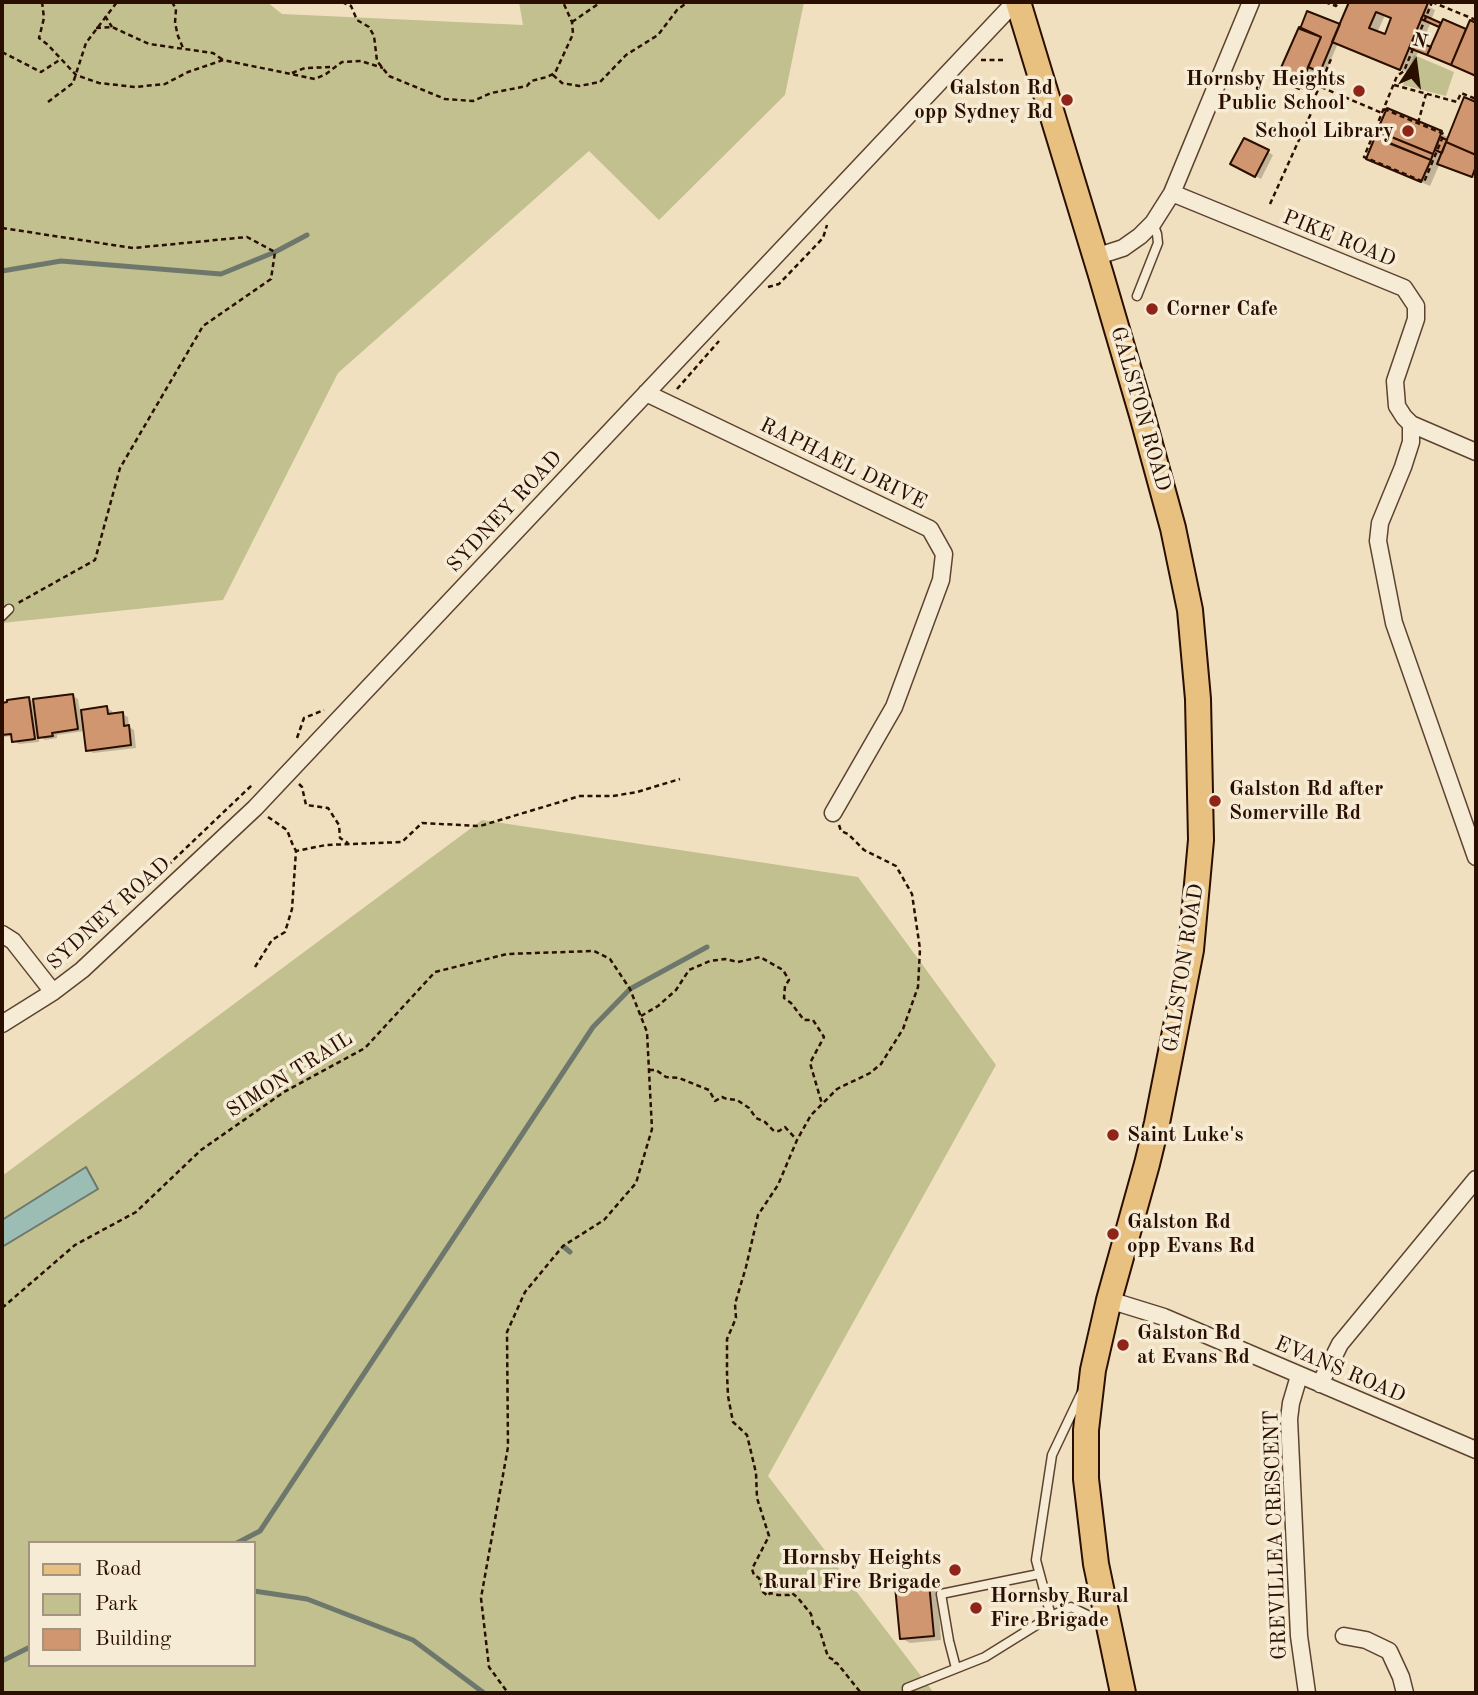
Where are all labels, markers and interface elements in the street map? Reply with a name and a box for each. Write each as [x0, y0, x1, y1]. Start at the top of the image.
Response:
north arrow [1380, 28, 1450, 98]
text: N [1411, 31, 1429, 53]
place label: Hornsby Heights Public School [1186, 66, 1345, 116]
place label: Galston Rd opp Sydney Rd [914, 75, 1053, 125]
marker: Hornsby Heights Public School [1351, 83, 1367, 99]
marker: Galston Rd opp Sydney Rd [1059, 92, 1075, 108]
place label: School Library [1255, 118, 1394, 144]
marker: School Library [1400, 123, 1416, 139]
street label: PIKE ROAD [1279, 205, 1399, 273]
place label: Corner Cafe [1166, 296, 1278, 322]
marker: Corner Cafe [1144, 301, 1160, 317]
street label: GALSTON ROAD [1104, 324, 1176, 494]
street label: RAPHAEL DRIVE [755, 413, 931, 515]
street label: SYDNEY ROAD [442, 446, 568, 578]
place label: Galston Rd after Somerville Rd [1229, 776, 1383, 826]
marker: Galston Rd after Somerville Rd [1207, 793, 1223, 809]
street label: SYDNEY ROAD [42, 852, 176, 976]
street label: GALSTON ROAD [1158, 882, 1210, 1054]
street label: SIMON TRAIL [222, 1026, 358, 1124]
place label: Saint Luke's [1127, 1122, 1243, 1148]
marker: Saint Luke's [1105, 1127, 1121, 1143]
place label: Galston Rd opp Evans Rd [1127, 1209, 1255, 1259]
marker: Galston Rd opp Evans Rd [1105, 1226, 1121, 1242]
place label: Galston Rd at Evans Rd [1137, 1320, 1250, 1370]
street label: EVANS ROAD [1271, 1331, 1409, 1409]
marker: Galston Rd at Evans Rd [1115, 1337, 1131, 1353]
street label: GREVILLEA CRESCENT [1259, 1410, 1293, 1660]
legend [28, 1541, 256, 1667]
place label: Hornsby Heights Rural Fire Brigade [763, 1545, 941, 1595]
text: Road [95, 1559, 142, 1580]
marker: Hornsby Heights Rural Fire Brigade [947, 1562, 963, 1578]
place label: Hornsby Rural Fire Brigade [990, 1583, 1129, 1633]
text: Park [95, 1594, 138, 1615]
marker: Hornsby Rural Fire Brigade [968, 1600, 984, 1616]
text: Building [95, 1629, 171, 1650]

